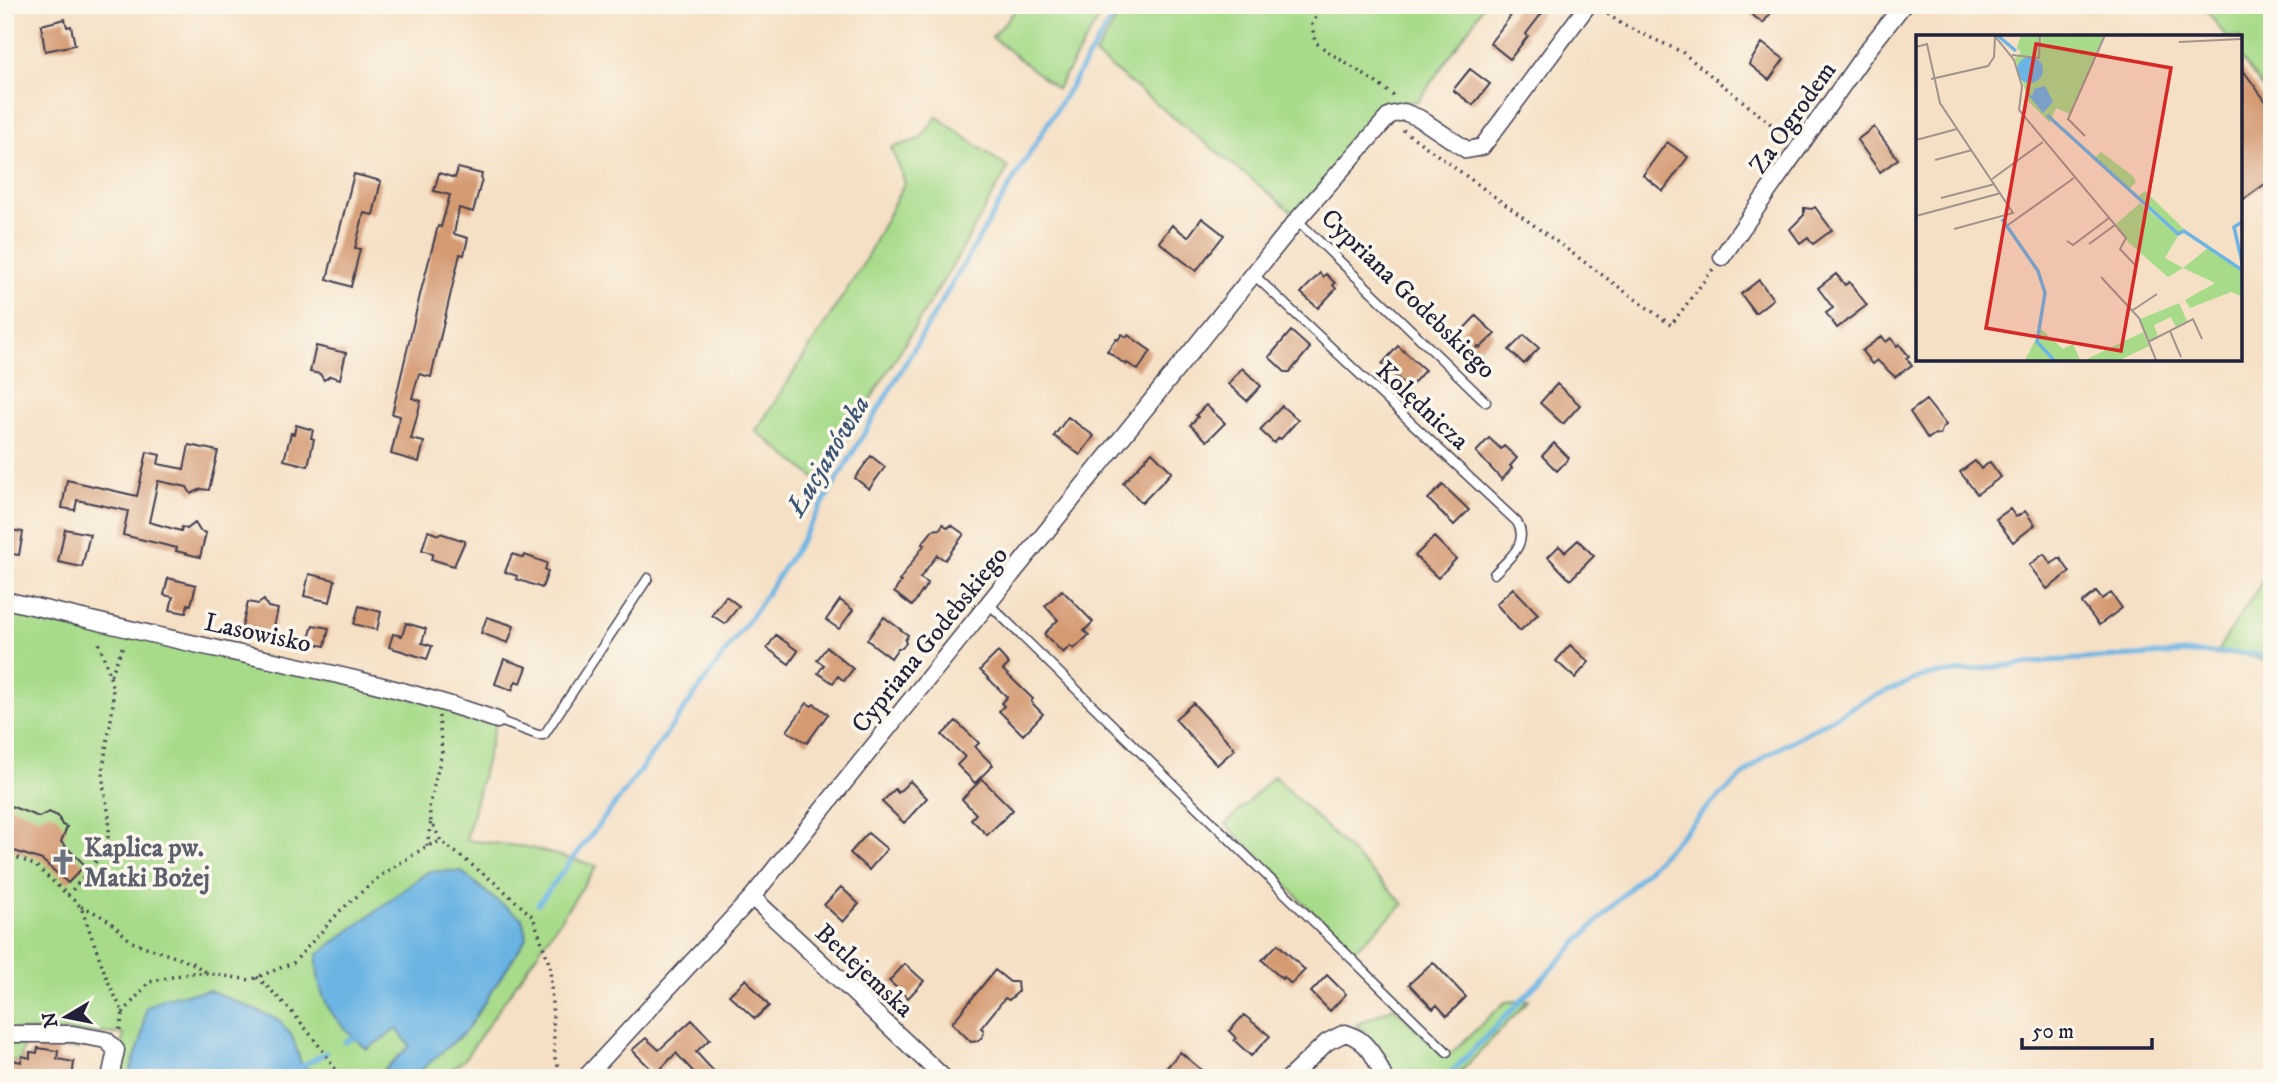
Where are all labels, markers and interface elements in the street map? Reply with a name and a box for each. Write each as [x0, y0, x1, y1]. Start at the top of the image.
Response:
inset map [1916, 35, 2242, 360]
street label: Za Ogrodem [1742, 55, 1844, 181]
street label: Cypriana Godebskiego [1313, 202, 1503, 386]
street label: Kolędnicza [1368, 355, 1476, 458]
water label: Łucjanówka [778, 389, 878, 524]
street label: Cypriana Godebskiego [845, 540, 1016, 740]
street label: Lasowisko [201, 606, 314, 661]
place label: Kaplica pw. Matki Bożej [84, 832, 210, 895]
church icon: Kaplica pw. Matki Bożej [48, 847, 78, 877]
street label: Betlejemska [808, 917, 920, 1025]
north arrow [32, 982, 102, 1052]
scale bar [2022, 1006, 2151, 1050]
text: N [38, 1010, 63, 1029]
text: 50 m [2032, 1019, 2074, 1045]

